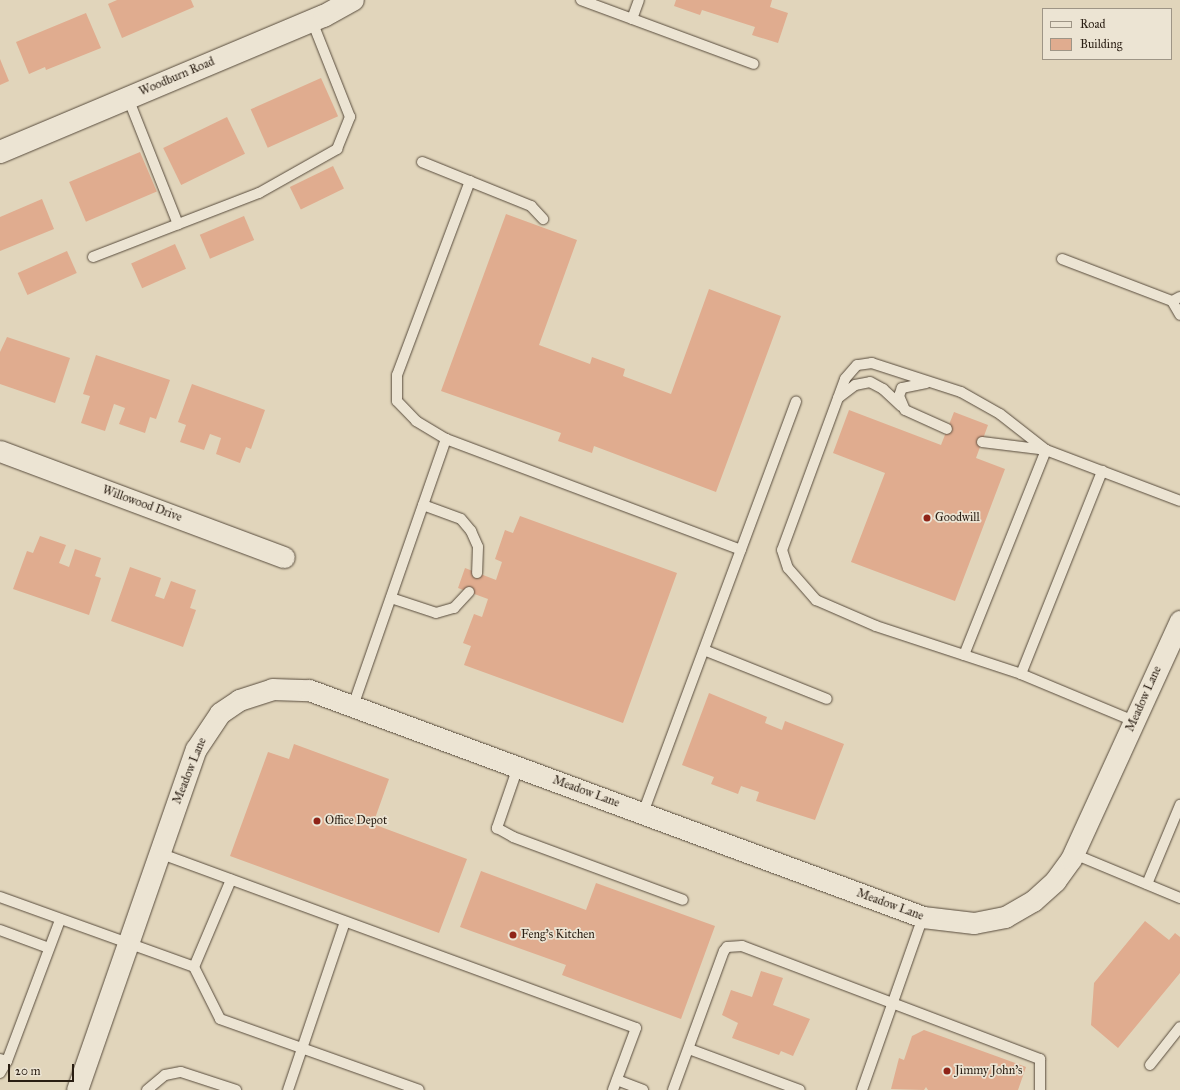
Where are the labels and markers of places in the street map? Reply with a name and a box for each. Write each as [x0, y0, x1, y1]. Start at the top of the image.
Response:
place label: Goodwill [935, 511, 980, 525]
marker: Goodwill [922, 513, 932, 523]
place label: Office Depot [325, 814, 387, 828]
marker: Office Depot [312, 816, 322, 826]
place label: Feng's Kitchen [521, 928, 595, 942]
marker: Feng's Kitchen [508, 930, 518, 940]
place label: Jimmy John's [955, 1064, 1022, 1078]
marker: Jimmy John's [942, 1066, 952, 1076]

